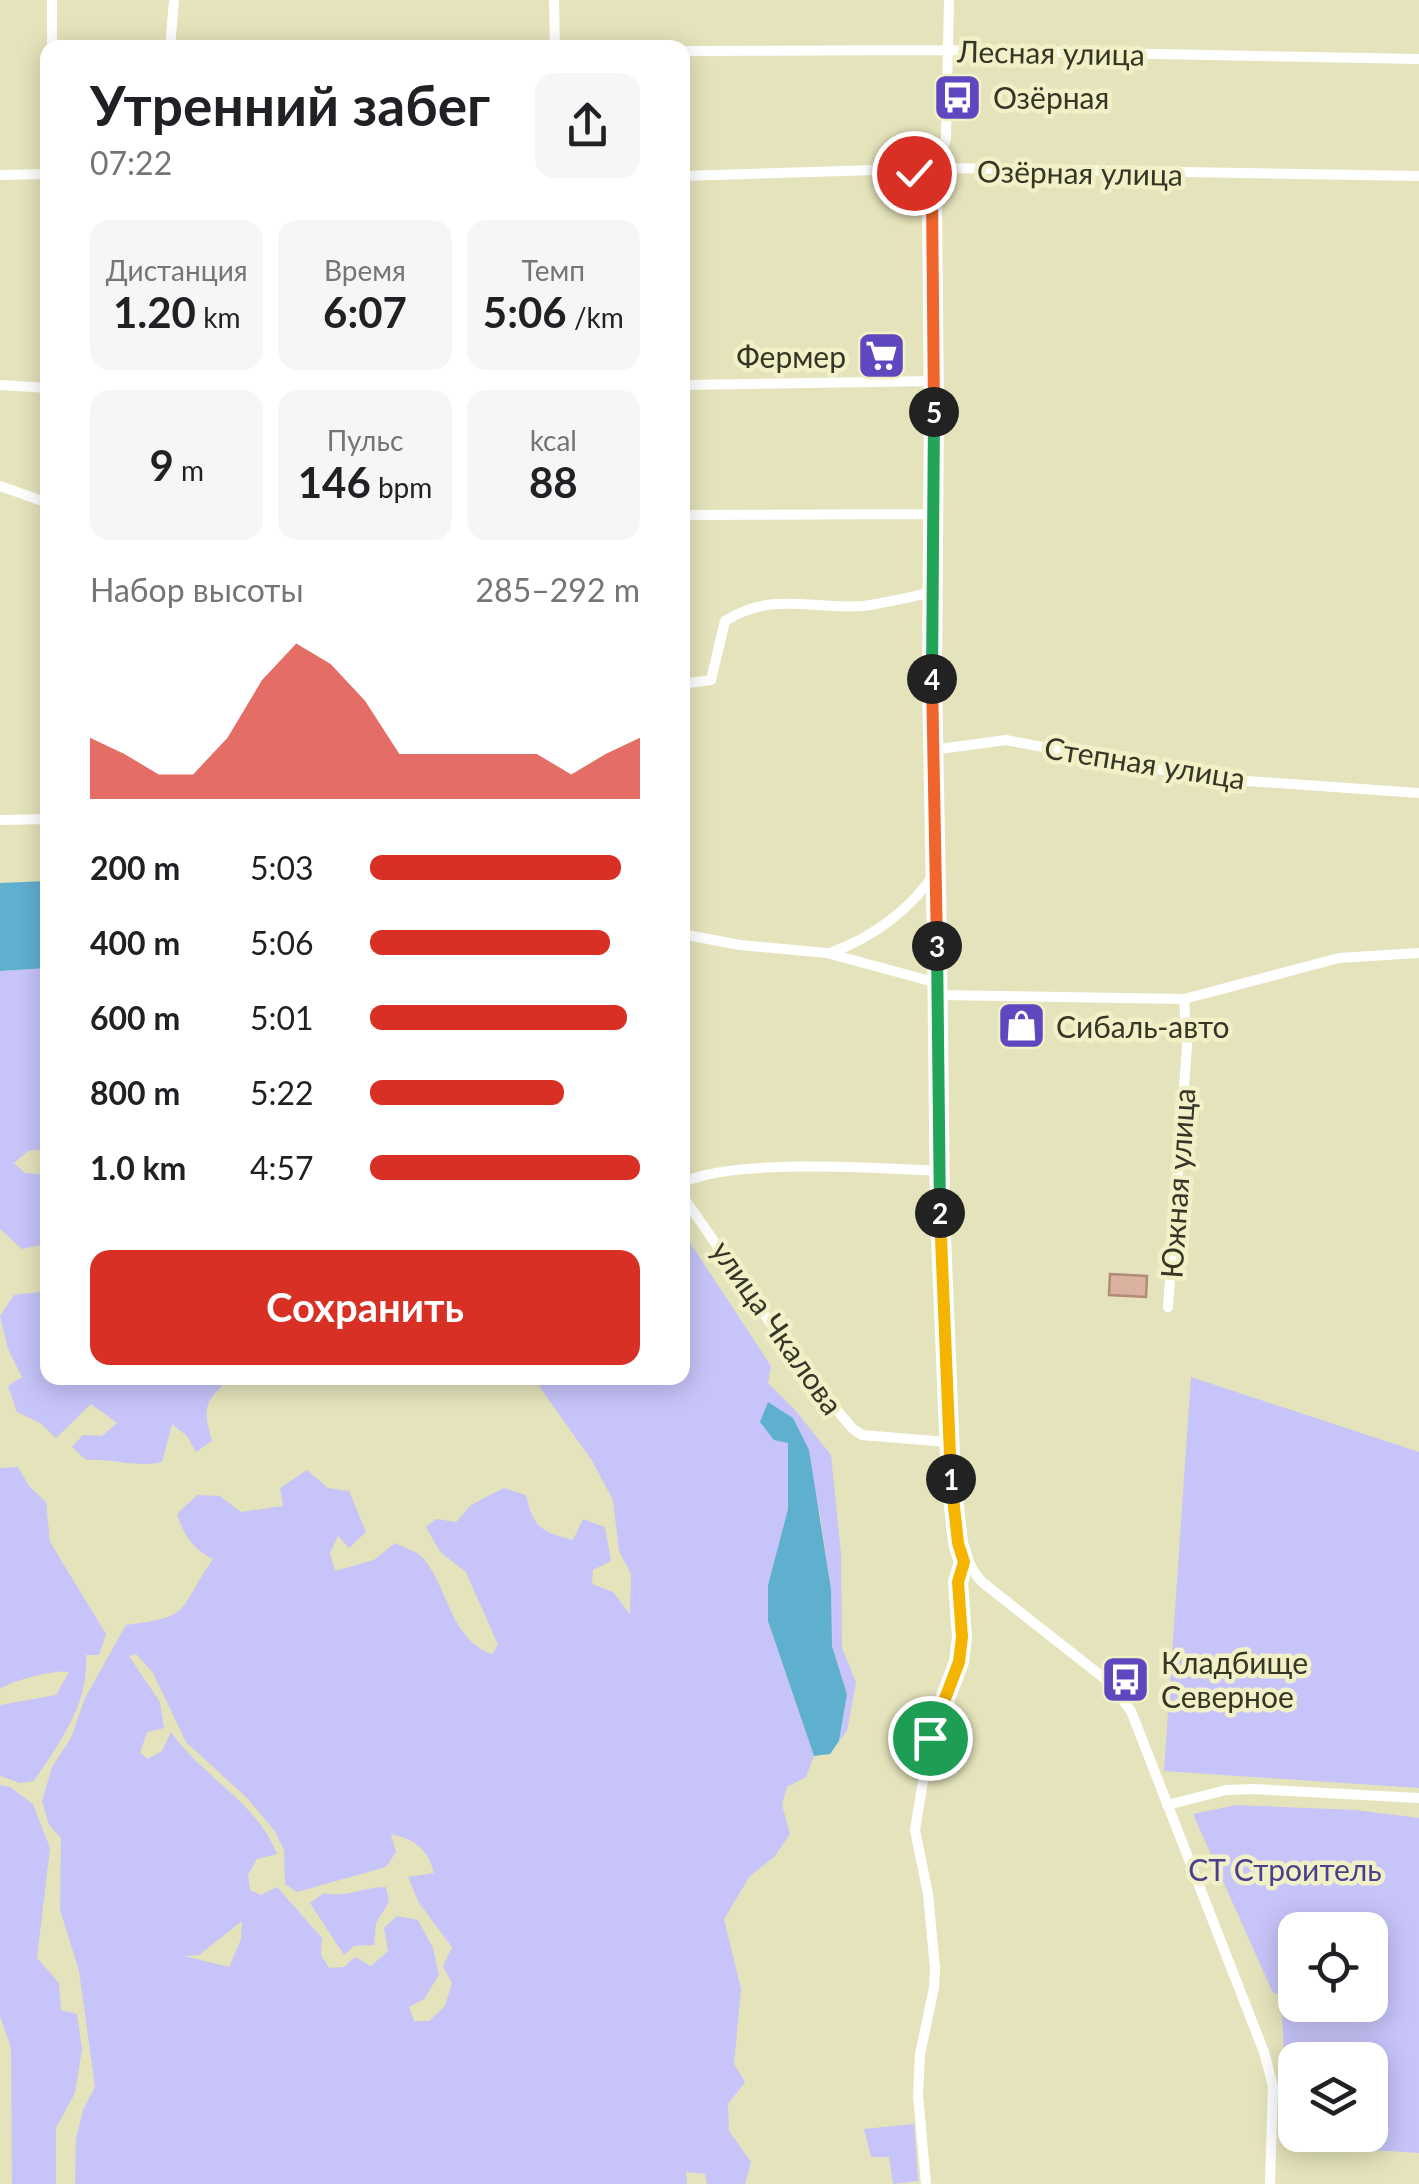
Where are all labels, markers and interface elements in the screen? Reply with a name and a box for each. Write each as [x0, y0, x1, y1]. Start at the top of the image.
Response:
street label: Лесная улица [956, 32, 1145, 72]
bus stop icon: Озёрная [932, 71, 984, 123]
text: Утренний забег [90, 72, 490, 138]
button: share [535, 73, 640, 178]
place label: Озёрная [993, 79, 1109, 115]
pin [872, 131, 957, 216]
text: 07:22 [90, 143, 172, 182]
icon: check [887, 146, 942, 201]
street label: Озёрная улица [977, 152, 1183, 192]
text: Дистанция [106, 253, 248, 287]
text: Время [324, 253, 406, 287]
text: Темп [522, 253, 585, 287]
text: 1.20 [113, 287, 196, 337]
text: 6:07 [323, 287, 407, 337]
text: 5:06 [483, 287, 567, 337]
text: km [196, 300, 240, 334]
text: /km [567, 300, 624, 334]
supermarket icon: Фермер [855, 330, 907, 382]
place label: Фермер [736, 338, 846, 374]
pin: 5 [909, 387, 959, 437]
text: 5 [926, 395, 942, 429]
text: Пульс [327, 423, 403, 457]
text: kcal [530, 423, 577, 457]
text: 9 [149, 440, 174, 490]
text: m [174, 453, 204, 487]
text: 146 [298, 457, 371, 507]
text: 88 [529, 457, 578, 507]
text: bpm [371, 470, 432, 504]
text: Набор высоты [90, 570, 304, 609]
text: 285–292 m [476, 570, 640, 609]
pin: 4 [907, 654, 957, 704]
text: 4 [924, 662, 940, 696]
street label: Степная улица [1042, 728, 1248, 796]
text: 200 m [90, 848, 180, 887]
text: 5:03 [250, 848, 314, 887]
pin: 3 [912, 921, 962, 971]
text: 400 m [90, 923, 180, 962]
text: 5:06 [250, 923, 314, 962]
text: 3 [929, 929, 945, 963]
text: 600 m [90, 998, 180, 1037]
text: 5:01 [250, 998, 314, 1037]
shop icon: Сибаль-авто [995, 1000, 1047, 1052]
place label: Сибаль-авто [1056, 1008, 1230, 1044]
text: 800 m [90, 1073, 180, 1112]
text: 5:22 [250, 1073, 314, 1112]
street label: Южная улица [1152, 1087, 1202, 1279]
text: 1.0 km [90, 1148, 186, 1187]
text: 4:57 [250, 1148, 314, 1187]
pin: 2 [915, 1188, 965, 1238]
text: 2 [932, 1196, 948, 1230]
street label: улица Чкалова [705, 1233, 851, 1421]
button: Сохранить [90, 1250, 640, 1365]
pin: 1 [926, 1454, 976, 1504]
text: 1 [943, 1462, 959, 1496]
place label: Кладбище Северное [1161, 1644, 1308, 1714]
bus stop icon: Кладбище Северное [1100, 1653, 1152, 1705]
pin [888, 1696, 973, 1781]
icon: arrive [903, 1711, 958, 1766]
park label: СТ Строитель [1188, 1851, 1382, 1887]
map controls [1278, 1912, 1388, 2152]
button: locate [1278, 1912, 1388, 2022]
button: layers [1278, 2042, 1388, 2152]

